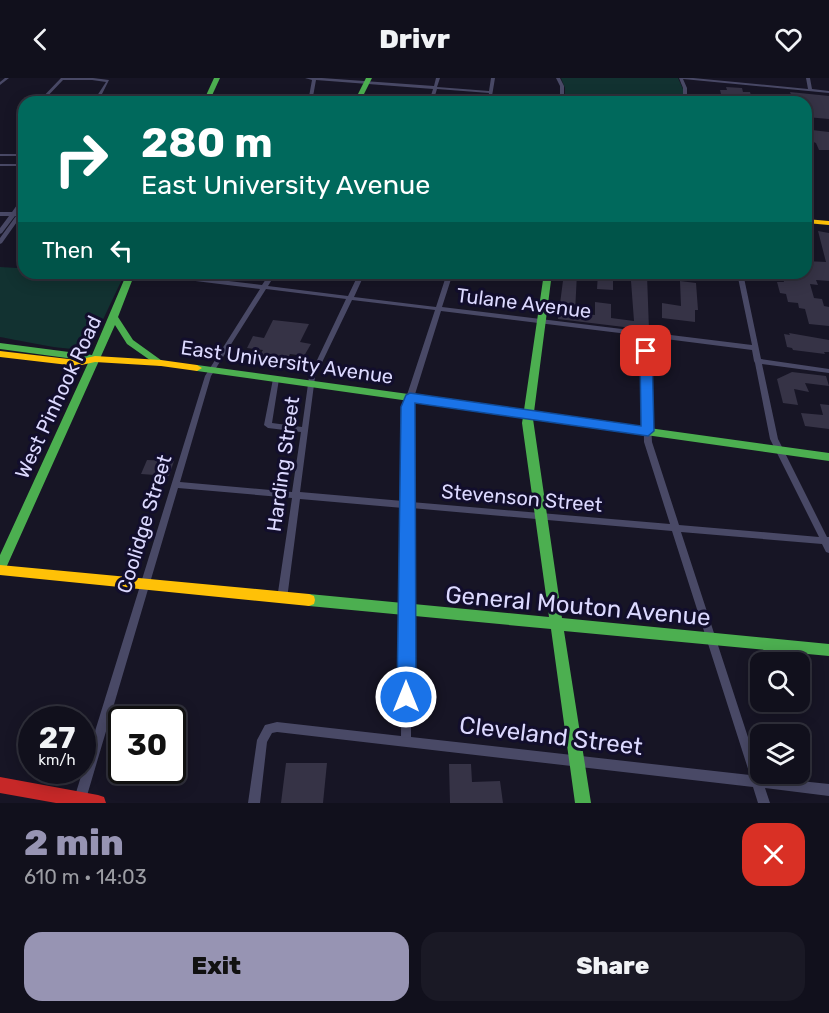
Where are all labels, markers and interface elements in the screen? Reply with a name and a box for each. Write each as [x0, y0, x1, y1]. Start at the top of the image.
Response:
icon: back [24, 23, 57, 56]
text: Drivr [379, 23, 450, 55]
icon: heart [772, 23, 805, 56]
text: 280 m [141, 118, 273, 168]
icon: right [42, 120, 120, 198]
text: East University Avenue [141, 169, 430, 201]
icon: left [105, 234, 138, 267]
text: Then [42, 237, 93, 264]
street label: Tulane Avenue [455, 283, 593, 323]
street label: West Pinhook Road [10, 312, 106, 482]
pin [620, 325, 671, 376]
icon: arrive [629, 334, 662, 367]
street label: East University Avenue [179, 335, 395, 389]
street label: Harding Street [262, 395, 304, 533]
street label: Coolidge Street [112, 452, 177, 596]
street label: Stevenson Street [440, 479, 604, 517]
street label: General Mouton Avenue [444, 580, 712, 632]
map controls [750, 652, 810, 784]
button: search [750, 652, 810, 712]
position arrow [374, 665, 438, 729]
speed limit sign: 30 [108, 706, 186, 784]
street label: Cleveland Street [458, 711, 644, 761]
text: 27 [39, 720, 75, 756]
button: layers [750, 724, 810, 784]
text: km/h [38, 751, 76, 769]
text: 2 min [24, 821, 124, 864]
button: close [742, 823, 805, 886]
text: 610 m · 14:03 [24, 865, 147, 889]
button: Exit [24, 932, 409, 1001]
button: Share [421, 932, 805, 1001]

